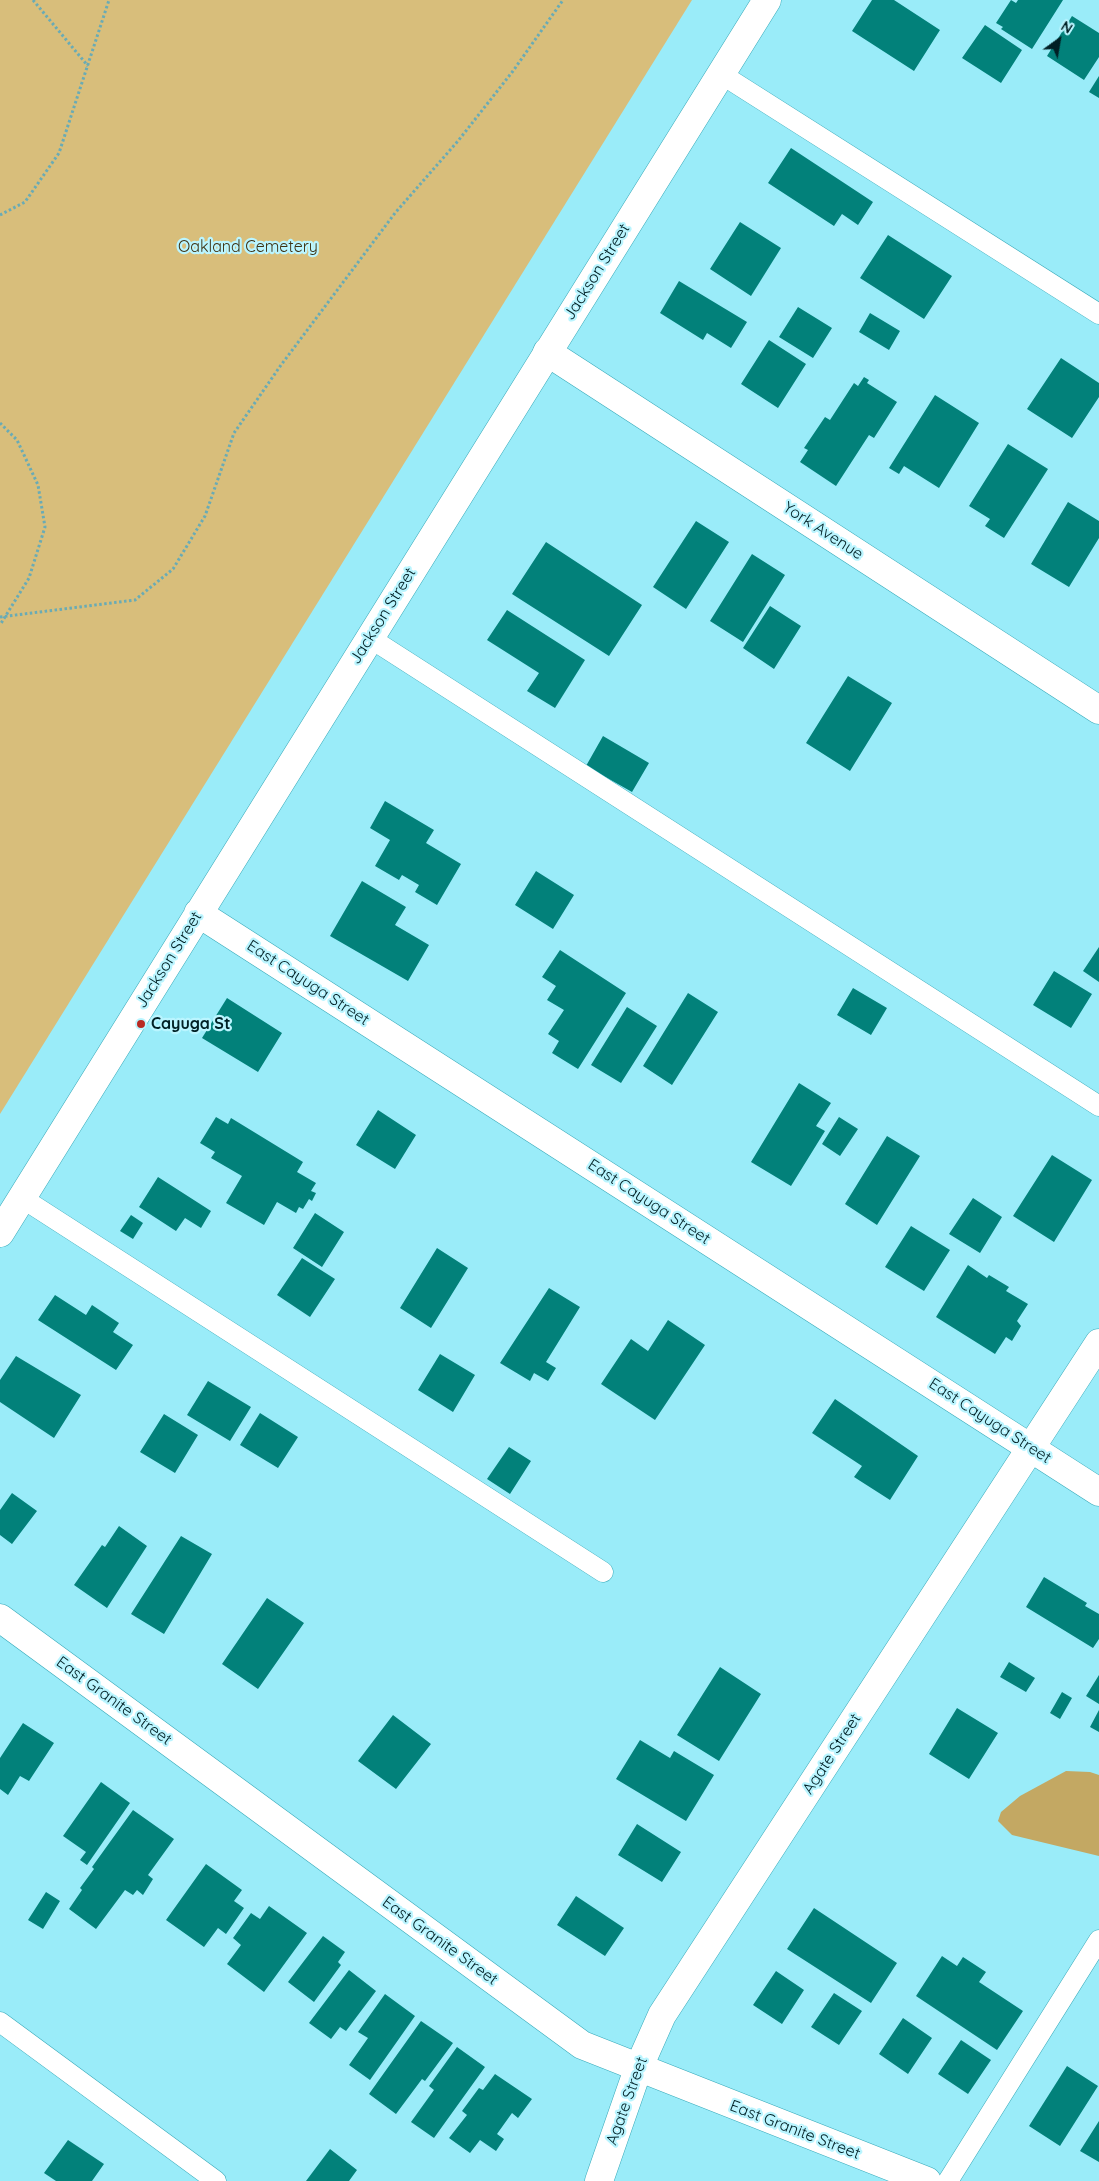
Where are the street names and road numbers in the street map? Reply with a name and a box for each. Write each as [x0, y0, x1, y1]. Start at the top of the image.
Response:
street label: Jackson Street [560, 220, 634, 324]
street label: York Avenue [779, 498, 867, 564]
street label: Jackson Street [346, 564, 420, 668]
street label: Jackson Street [132, 908, 206, 1012]
street label: East Cayuga Street [243, 936, 373, 1030]
street label: East Cayuga Street [584, 1155, 714, 1249]
street label: East Cayuga Street [925, 1374, 1055, 1468]
street label: East Granite Street [53, 1653, 175, 1749]
street label: Agate Street [799, 1710, 865, 1798]
street label: East Granite Street [379, 1893, 501, 1989]
street label: Agate Street [602, 2054, 652, 2148]
street label: East Granite Street [727, 2096, 863, 2164]

